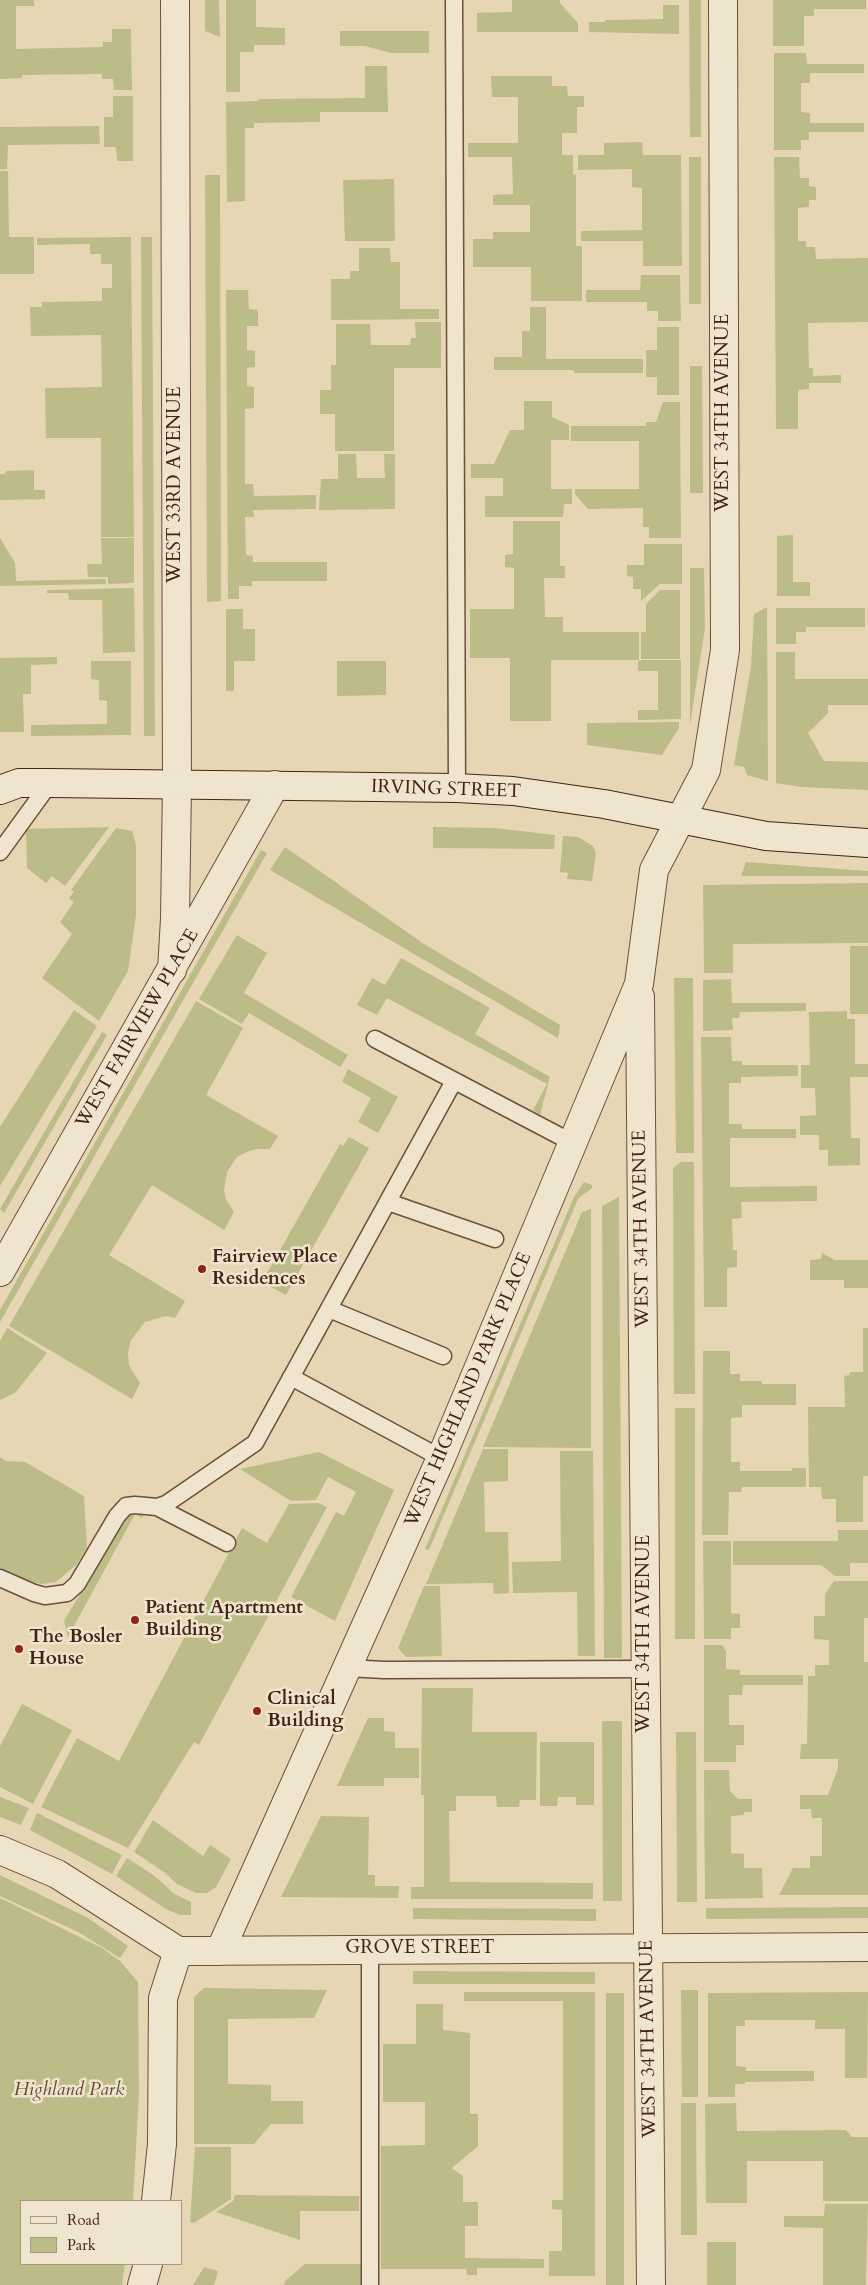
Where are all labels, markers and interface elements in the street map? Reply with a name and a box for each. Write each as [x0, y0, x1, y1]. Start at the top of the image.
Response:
street label: WEST 34TH AVENUE [713, 314, 735, 512]
street label: WEST 33RD AVENUE [165, 386, 187, 584]
street label: IRVING STREET [370, 776, 522, 804]
street label: WEST FAIRVIEW PLACE [72, 925, 204, 1133]
street label: WEST 34TH AVENUE [629, 1130, 655, 1328]
place label: Fairview Place Residences [212, 1247, 338, 1291]
street label: WEST HIGHLAND PARK PLACE [401, 1249, 537, 1531]
marker: Fairview Place Residences [196, 1263, 208, 1275]
street label: WEST 34TH AVENUE [634, 1535, 656, 1733]
place label: Patient Apartment Building [145, 1598, 303, 1642]
marker: Patient Apartment Building [129, 1614, 141, 1626]
place label: The Bosler House [29, 1627, 122, 1671]
marker: The Bosler House [13, 1643, 25, 1655]
place label: Clinical Building [267, 1689, 343, 1733]
marker: Clinical Building [251, 1705, 263, 1717]
street label: GROVE STREET [345, 1938, 495, 1960]
street label: WEST 34TH AVENUE [636, 1940, 662, 2138]
park label: Highland Park [14, 2080, 124, 2102]
legend [20, 2200, 182, 2265]
text: Road [67, 2210, 100, 2230]
text: Park [67, 2235, 96, 2255]

